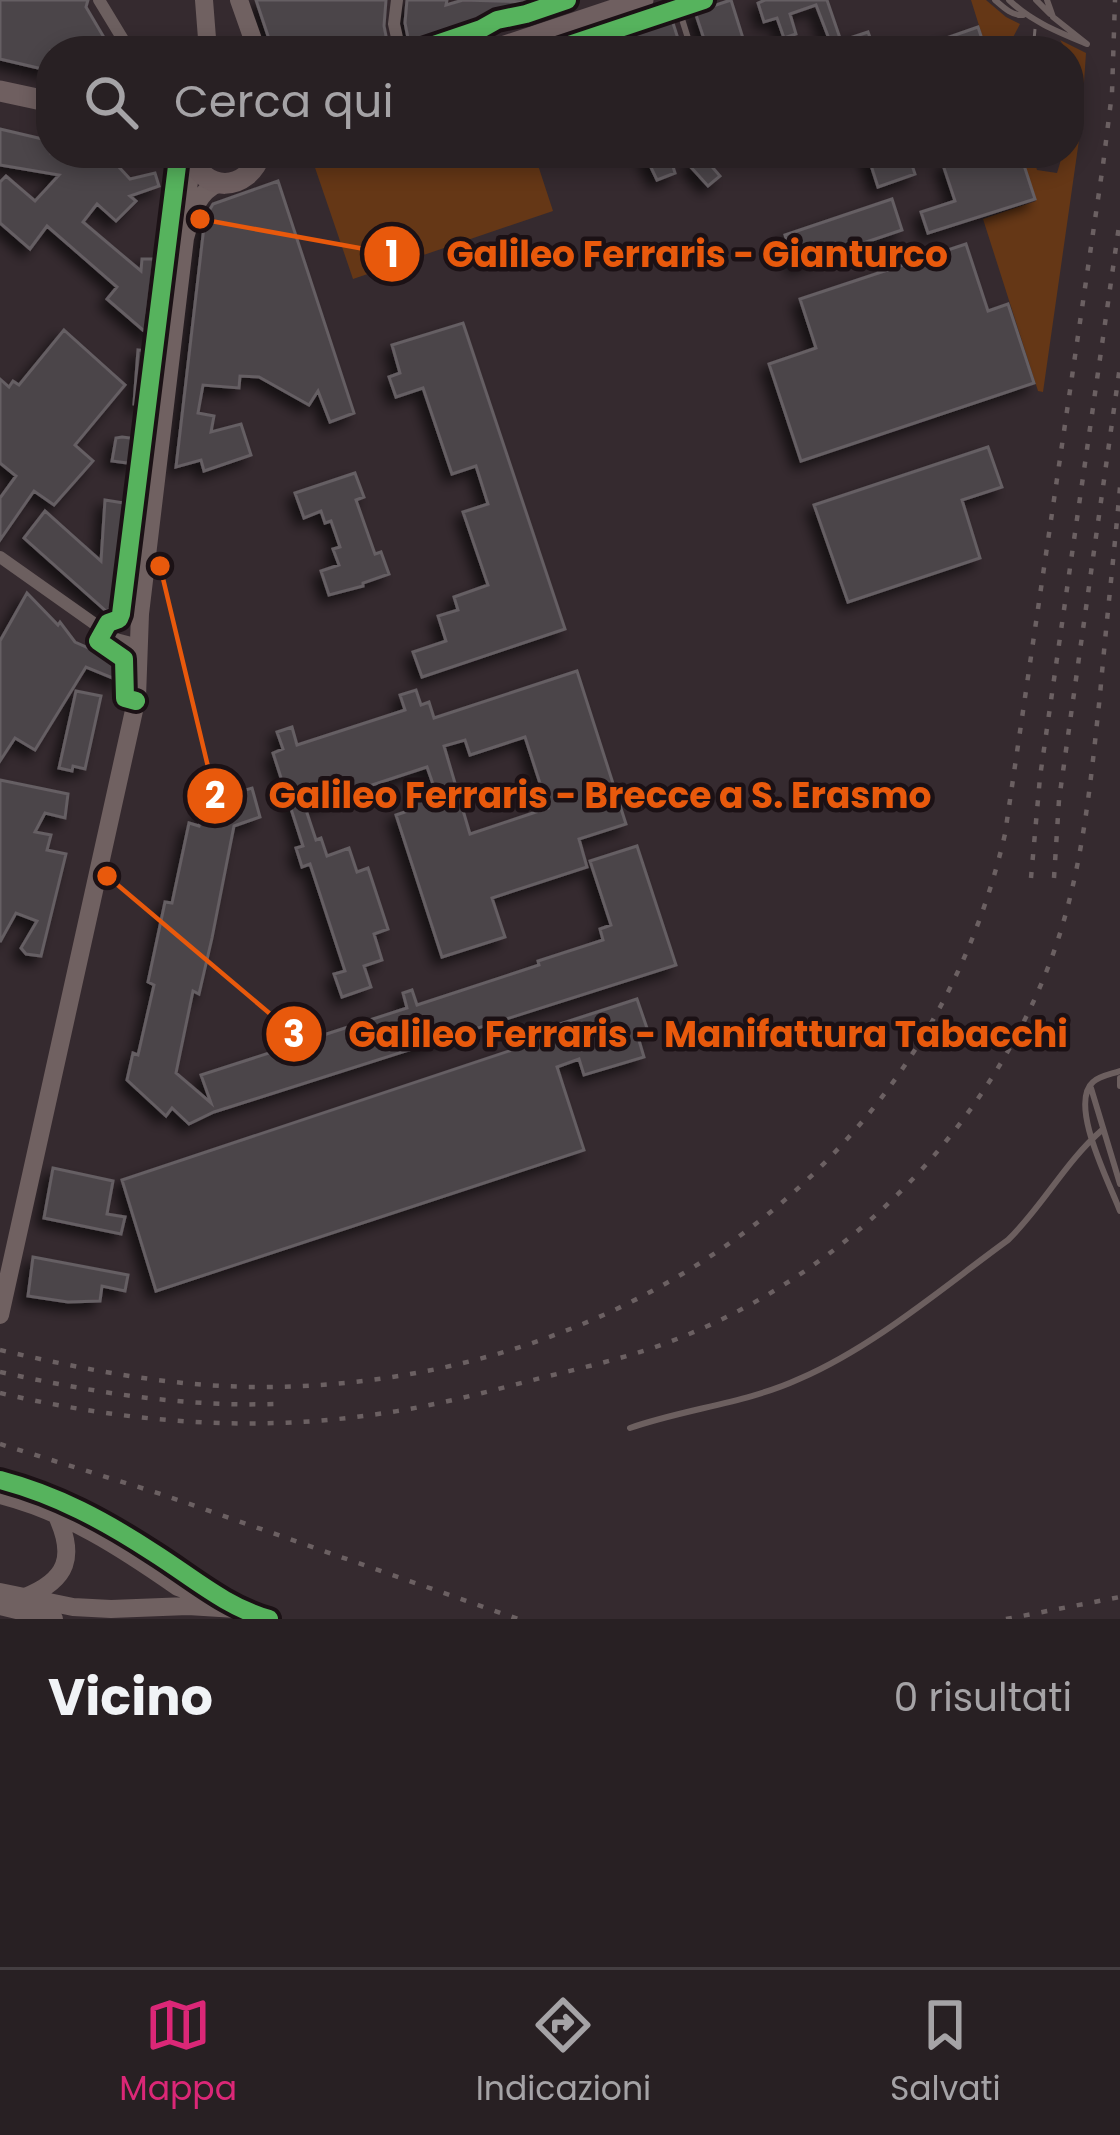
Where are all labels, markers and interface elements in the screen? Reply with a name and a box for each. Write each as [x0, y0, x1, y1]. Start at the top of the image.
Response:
search box [36, 36, 1084, 168]
icon: search [78, 69, 144, 135]
text: Cerca qui [174, 70, 393, 133]
callout: Galileo Ferraris - Gianturco [362, 218, 972, 290]
text: 1 [385, 229, 399, 280]
text: Galileo Ferraris - Gianturco [446, 229, 948, 280]
callout: Galileo Ferraris - Brecce a S. Erasmo [185, 760, 956, 832]
text: 2 [205, 770, 225, 821]
text: Galileo Ferraris - Brecce a S. Erasmo [268, 770, 932, 821]
callout: Galileo Ferraris - Manifattura Tabacchi [264, 998, 1092, 1070]
text: 3 [283, 1009, 305, 1060]
text: Galileo Ferraris - Manifattura Tabacchi [348, 1009, 1068, 1060]
text: Vicino [48, 1661, 213, 1733]
text: 0 risultati [894, 1670, 1072, 1725]
tab: Mappa [119, 1992, 237, 2114]
tab: Indicazioni [476, 1992, 651, 2114]
tab: Salvati [890, 1992, 1001, 2114]

